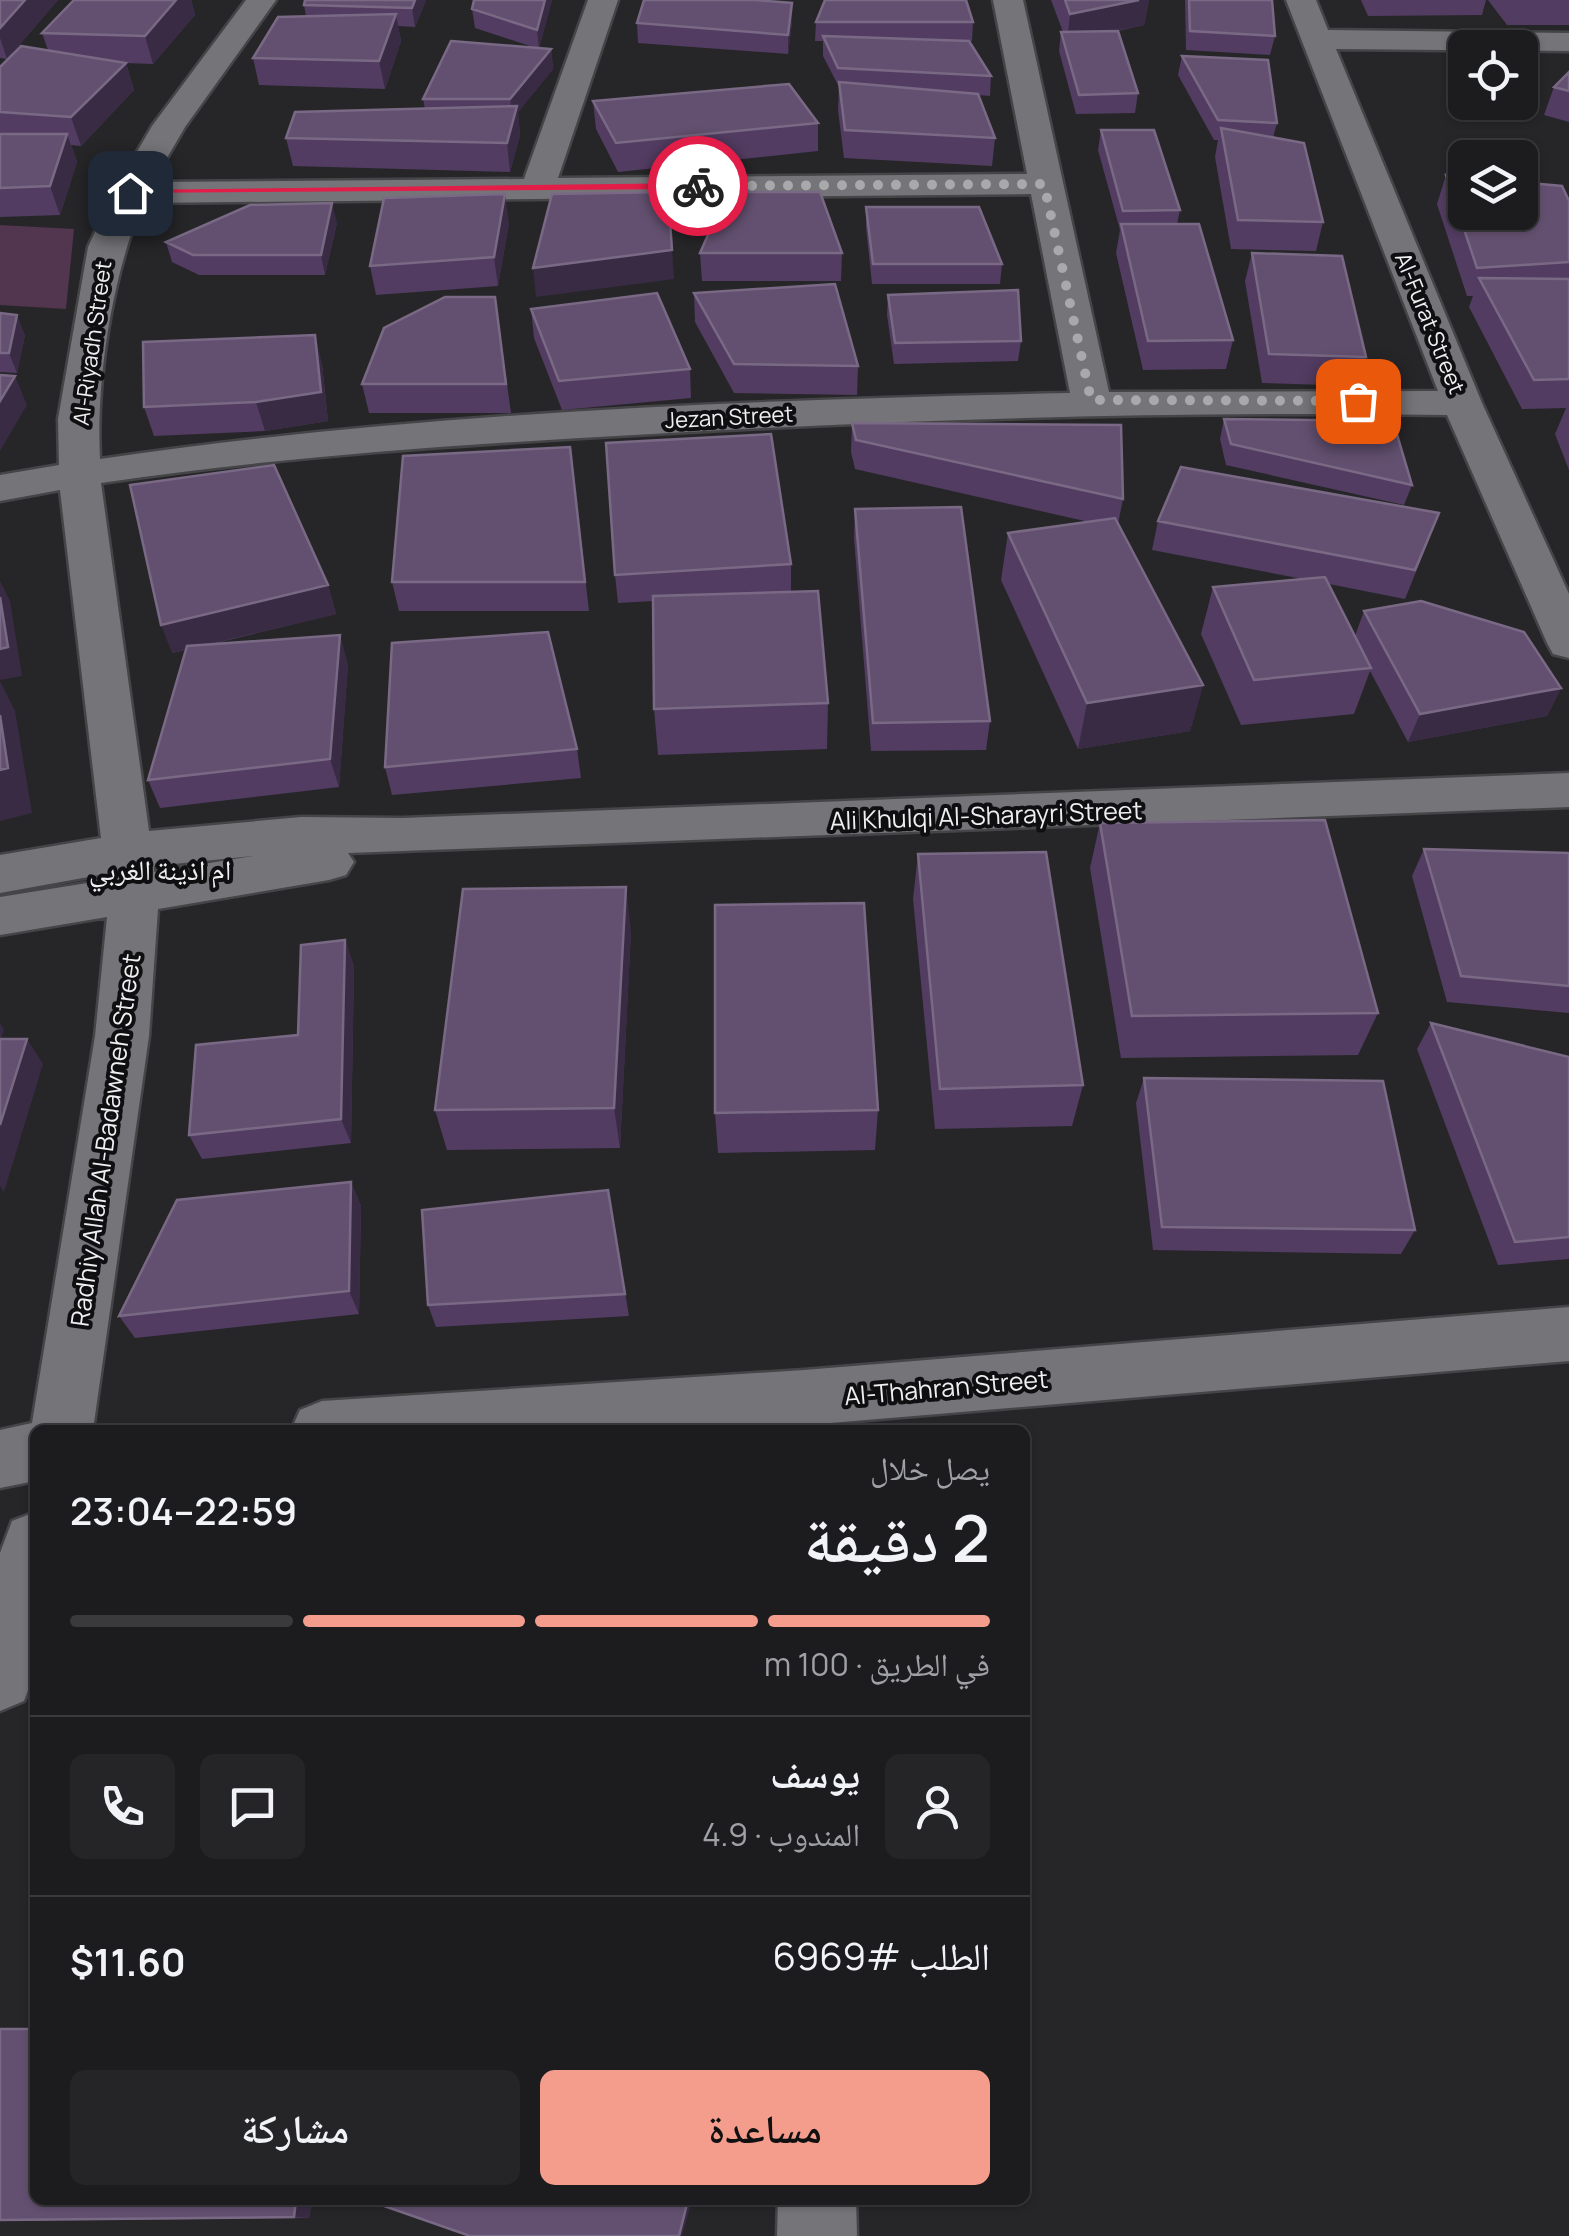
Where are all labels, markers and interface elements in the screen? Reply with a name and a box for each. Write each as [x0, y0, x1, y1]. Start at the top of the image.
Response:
map controls [1448, 30, 1538, 230]
button: locate [1448, 30, 1538, 120]
courier [648, 136, 748, 236]
button: layers [1448, 140, 1538, 230]
pin [88, 151, 173, 236]
icon: bike [671, 159, 726, 214]
icon: home [103, 166, 158, 221]
street label: Al-Furat Street [1388, 248, 1472, 398]
street label: Al-Riyadh Street [66, 259, 118, 427]
pin [1316, 359, 1401, 444]
icon: bag [1331, 374, 1386, 429]
street label: Jezan Street [664, 399, 794, 435]
street label: Ali Khulqi Al-Sharayri Street [829, 792, 1143, 838]
district label: ام اذينة الغربي [89, 850, 231, 893]
street label: Radhiy Allah Al-Badawneh Street [62, 951, 148, 1329]
street label: Al-Thahran Street [843, 1361, 1049, 1413]
text: يصل خلال [870, 1446, 990, 1490]
text: 22:59–23:04 [70, 1484, 297, 1536]
text: 2 دقيقة [804, 1493, 990, 1582]
text: في الطريق · 100 m [764, 1642, 990, 1686]
text: يوسف [770, 1747, 860, 1799]
button: phone [70, 1754, 175, 1859]
button: chat [200, 1754, 305, 1859]
button: person [885, 1754, 990, 1859]
text: المندوب · 4.9 [702, 1812, 860, 1856]
text: الطلب #6969 [773, 1929, 990, 1981]
text: $11.60 [70, 1935, 186, 1987]
button: مشاركة [70, 2070, 520, 2185]
button: مساعدة [540, 2070, 990, 2185]

